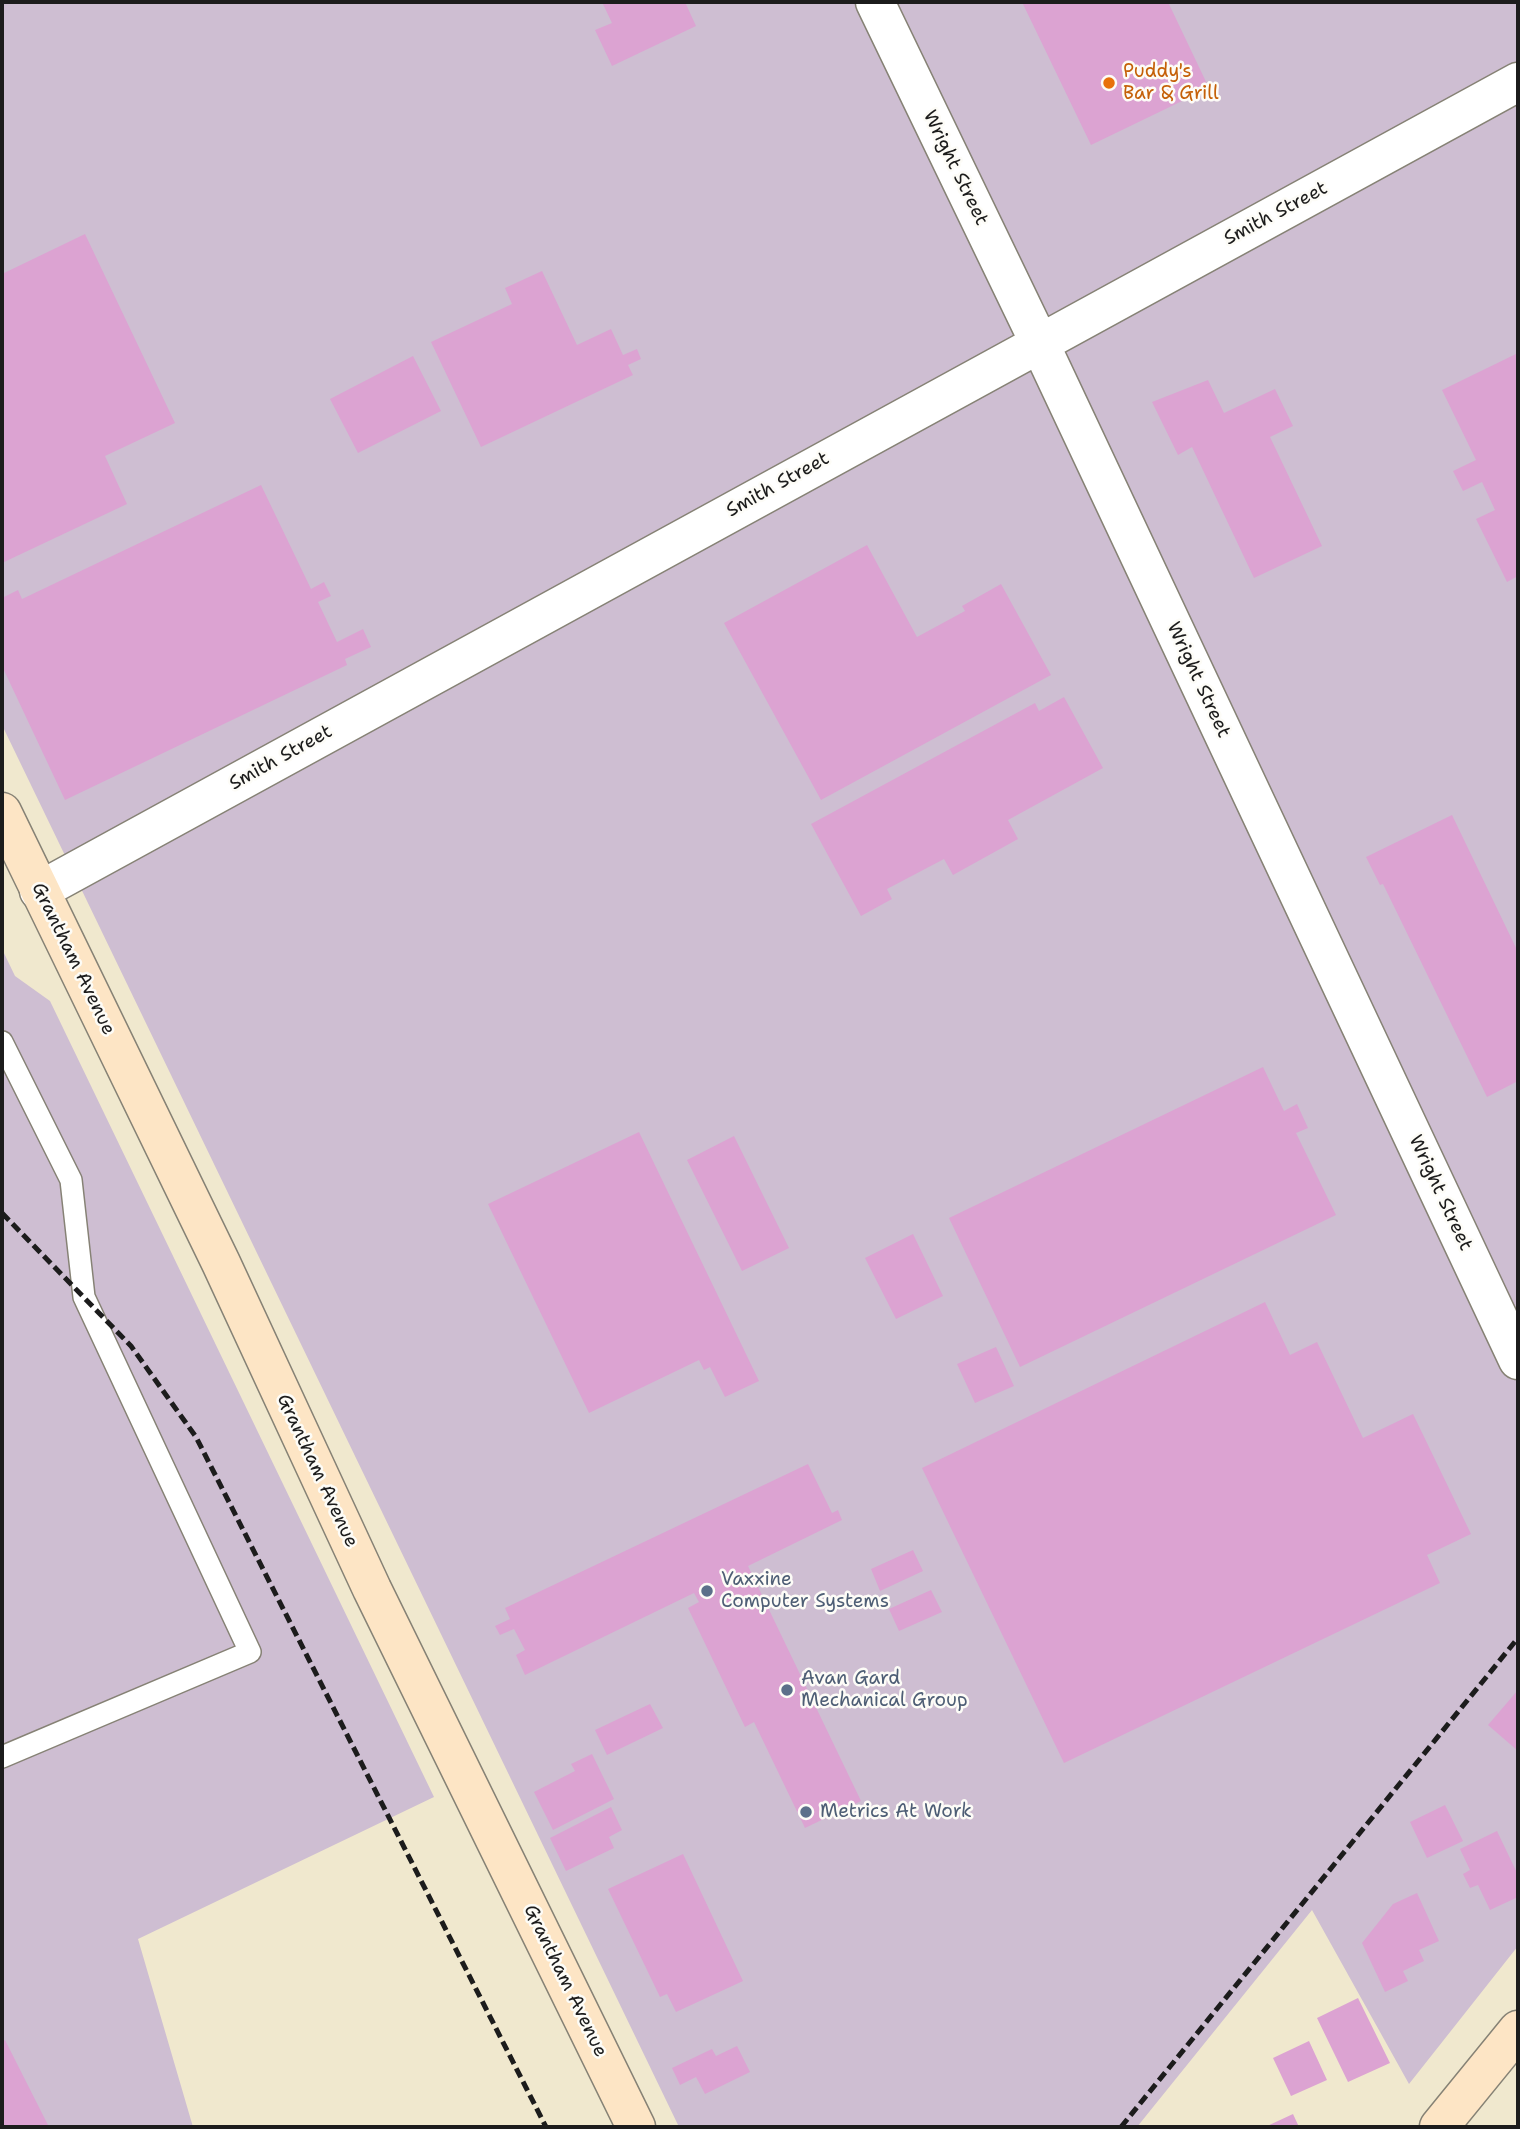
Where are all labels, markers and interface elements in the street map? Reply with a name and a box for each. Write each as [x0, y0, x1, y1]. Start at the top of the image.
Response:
place label: Puddy's Bar & Grill [1123, 61, 1219, 105]
marker: Puddy's Bar & Grill [1101, 75, 1117, 91]
street label: Wright Street [917, 107, 993, 229]
street label: Smith Street [1220, 177, 1332, 251]
street label: Smith Street [723, 447, 833, 523]
street label: Wright Street [1161, 619, 1235, 741]
street label: Smith Street [226, 720, 336, 796]
street label: Grantham Avenue [26, 879, 120, 1039]
street label: Wright Street [1403, 1132, 1477, 1254]
street label: Grantham Avenue [271, 1391, 363, 1551]
place label: Vaxxine Computer Systems [721, 1569, 889, 1613]
marker: Vaxxine Computer Systems [699, 1583, 715, 1599]
place label: Avan Gard Mechanical Group [801, 1668, 968, 1712]
marker: Avan Gard Mechanical Group [779, 1682, 795, 1698]
place label: Metrics At Work [820, 1801, 972, 1823]
marker: Metrics At Work [798, 1804, 814, 1820]
street label: Grantham Avenue [518, 1901, 612, 2061]

